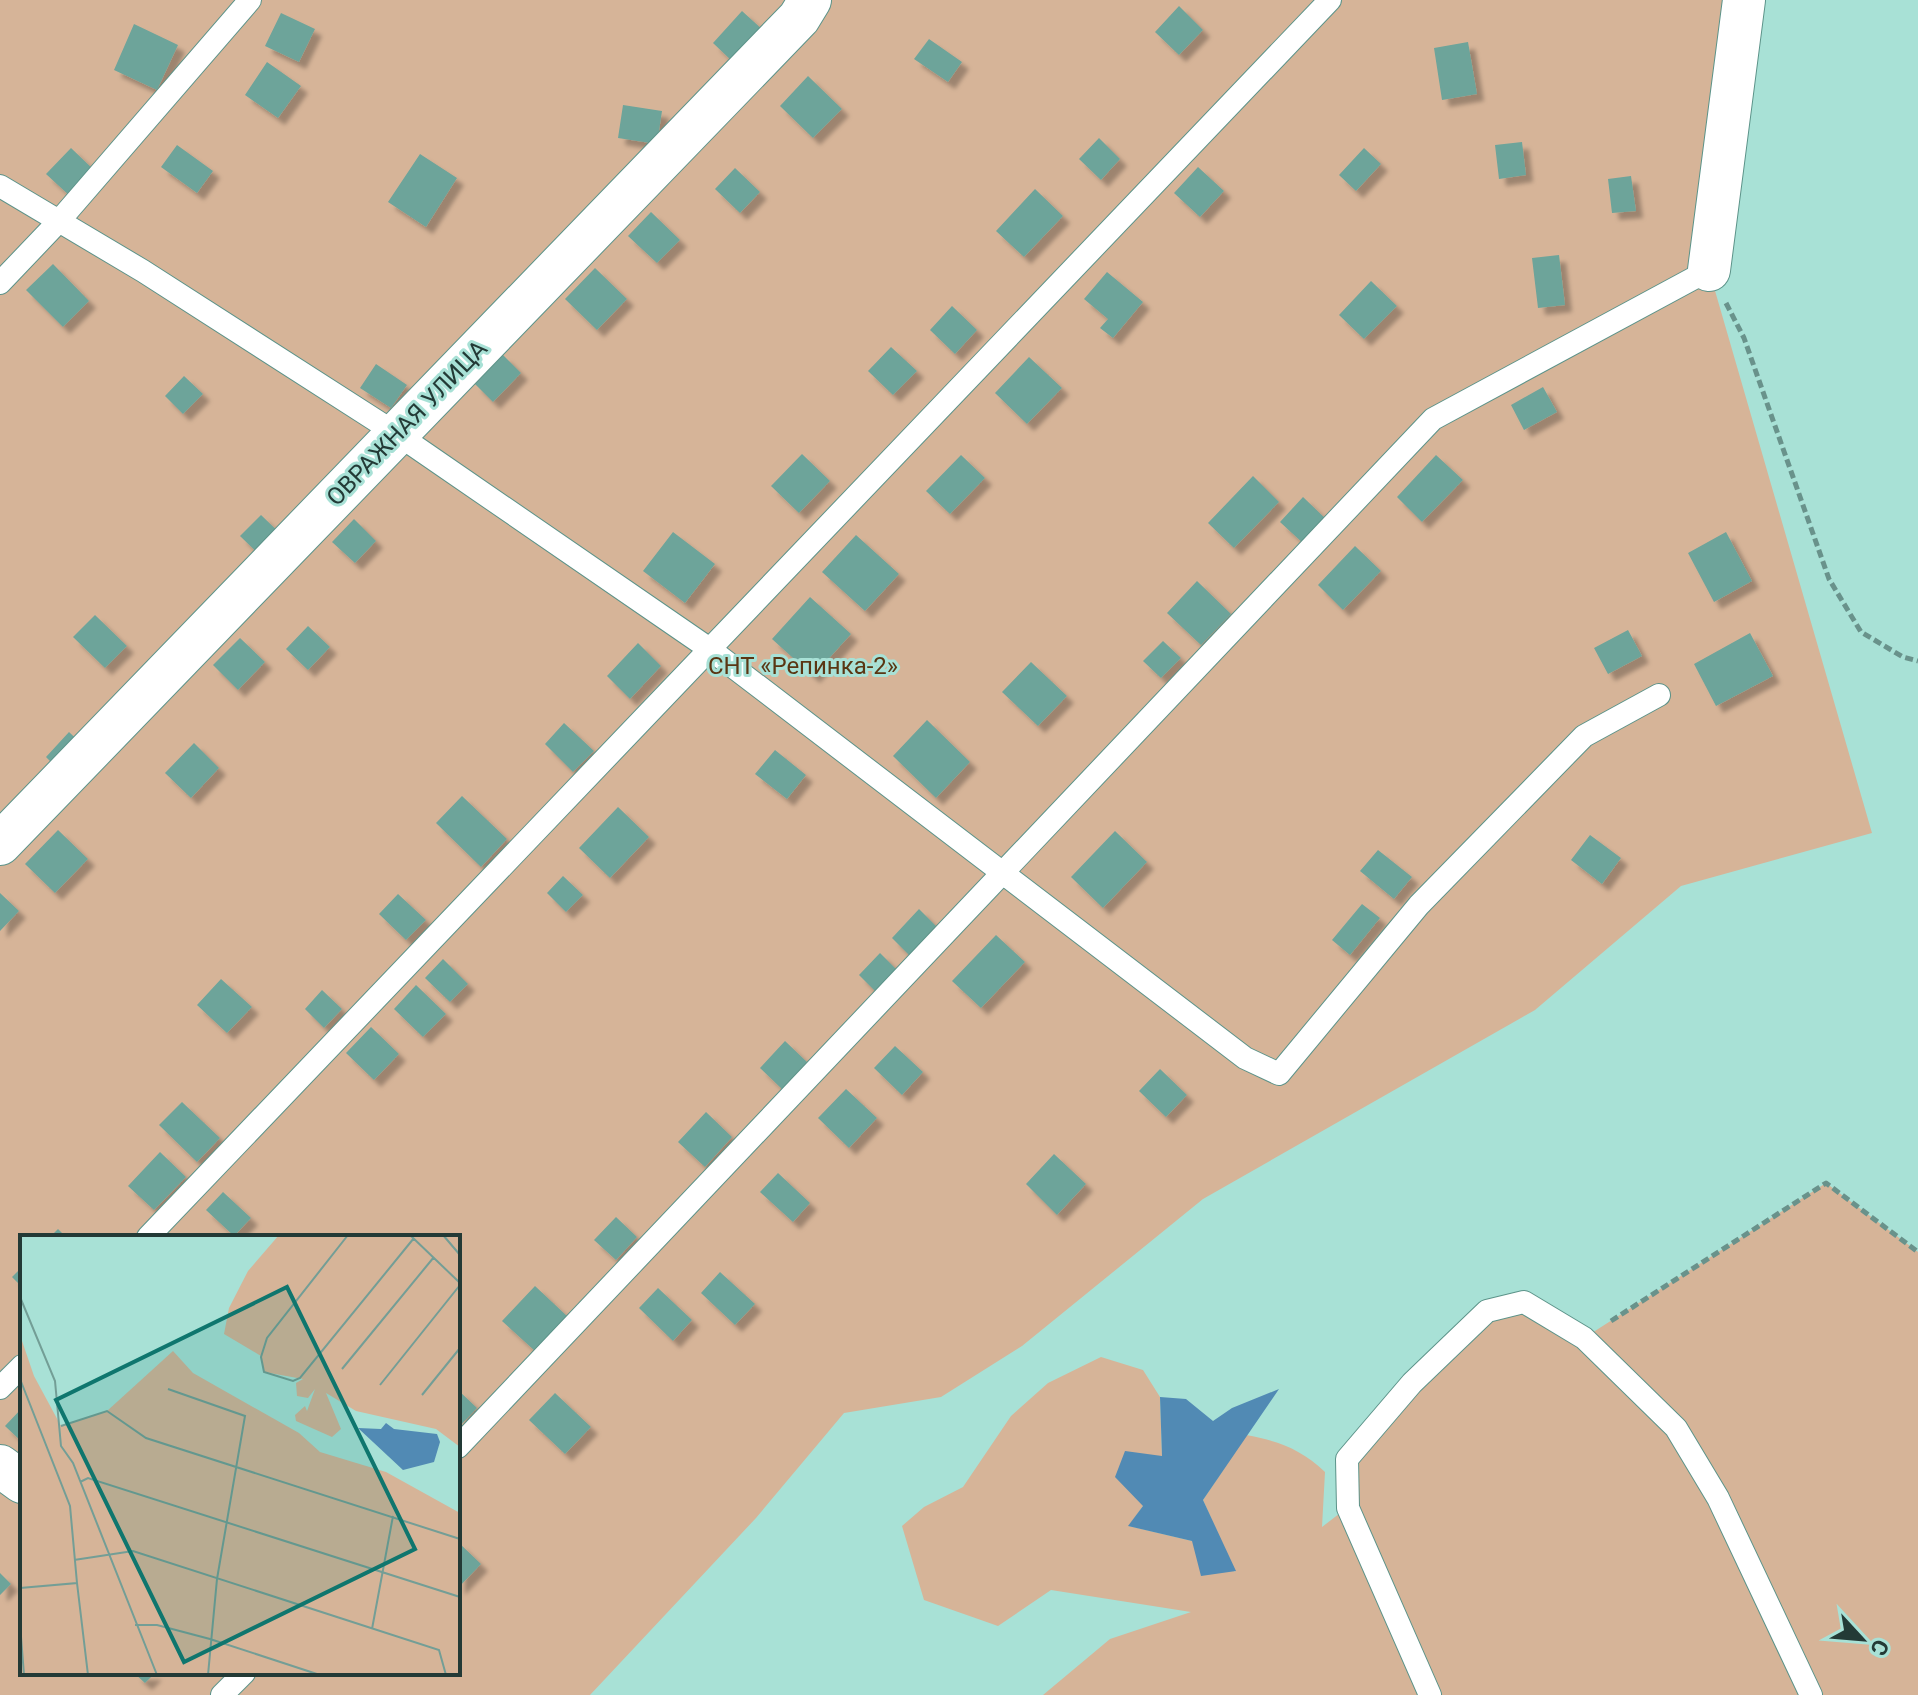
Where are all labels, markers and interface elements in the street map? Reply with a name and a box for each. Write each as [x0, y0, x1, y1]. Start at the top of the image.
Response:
street label: ОВРАЖНАЯ УЛИЦА [321, 334, 493, 511]
park label: СНТ «Репинка-2» [708, 652, 898, 680]
inset map [20, 1235, 460, 1675]
north arrow [1822, 1599, 1902, 1679]
text: С [1865, 1636, 1894, 1660]

